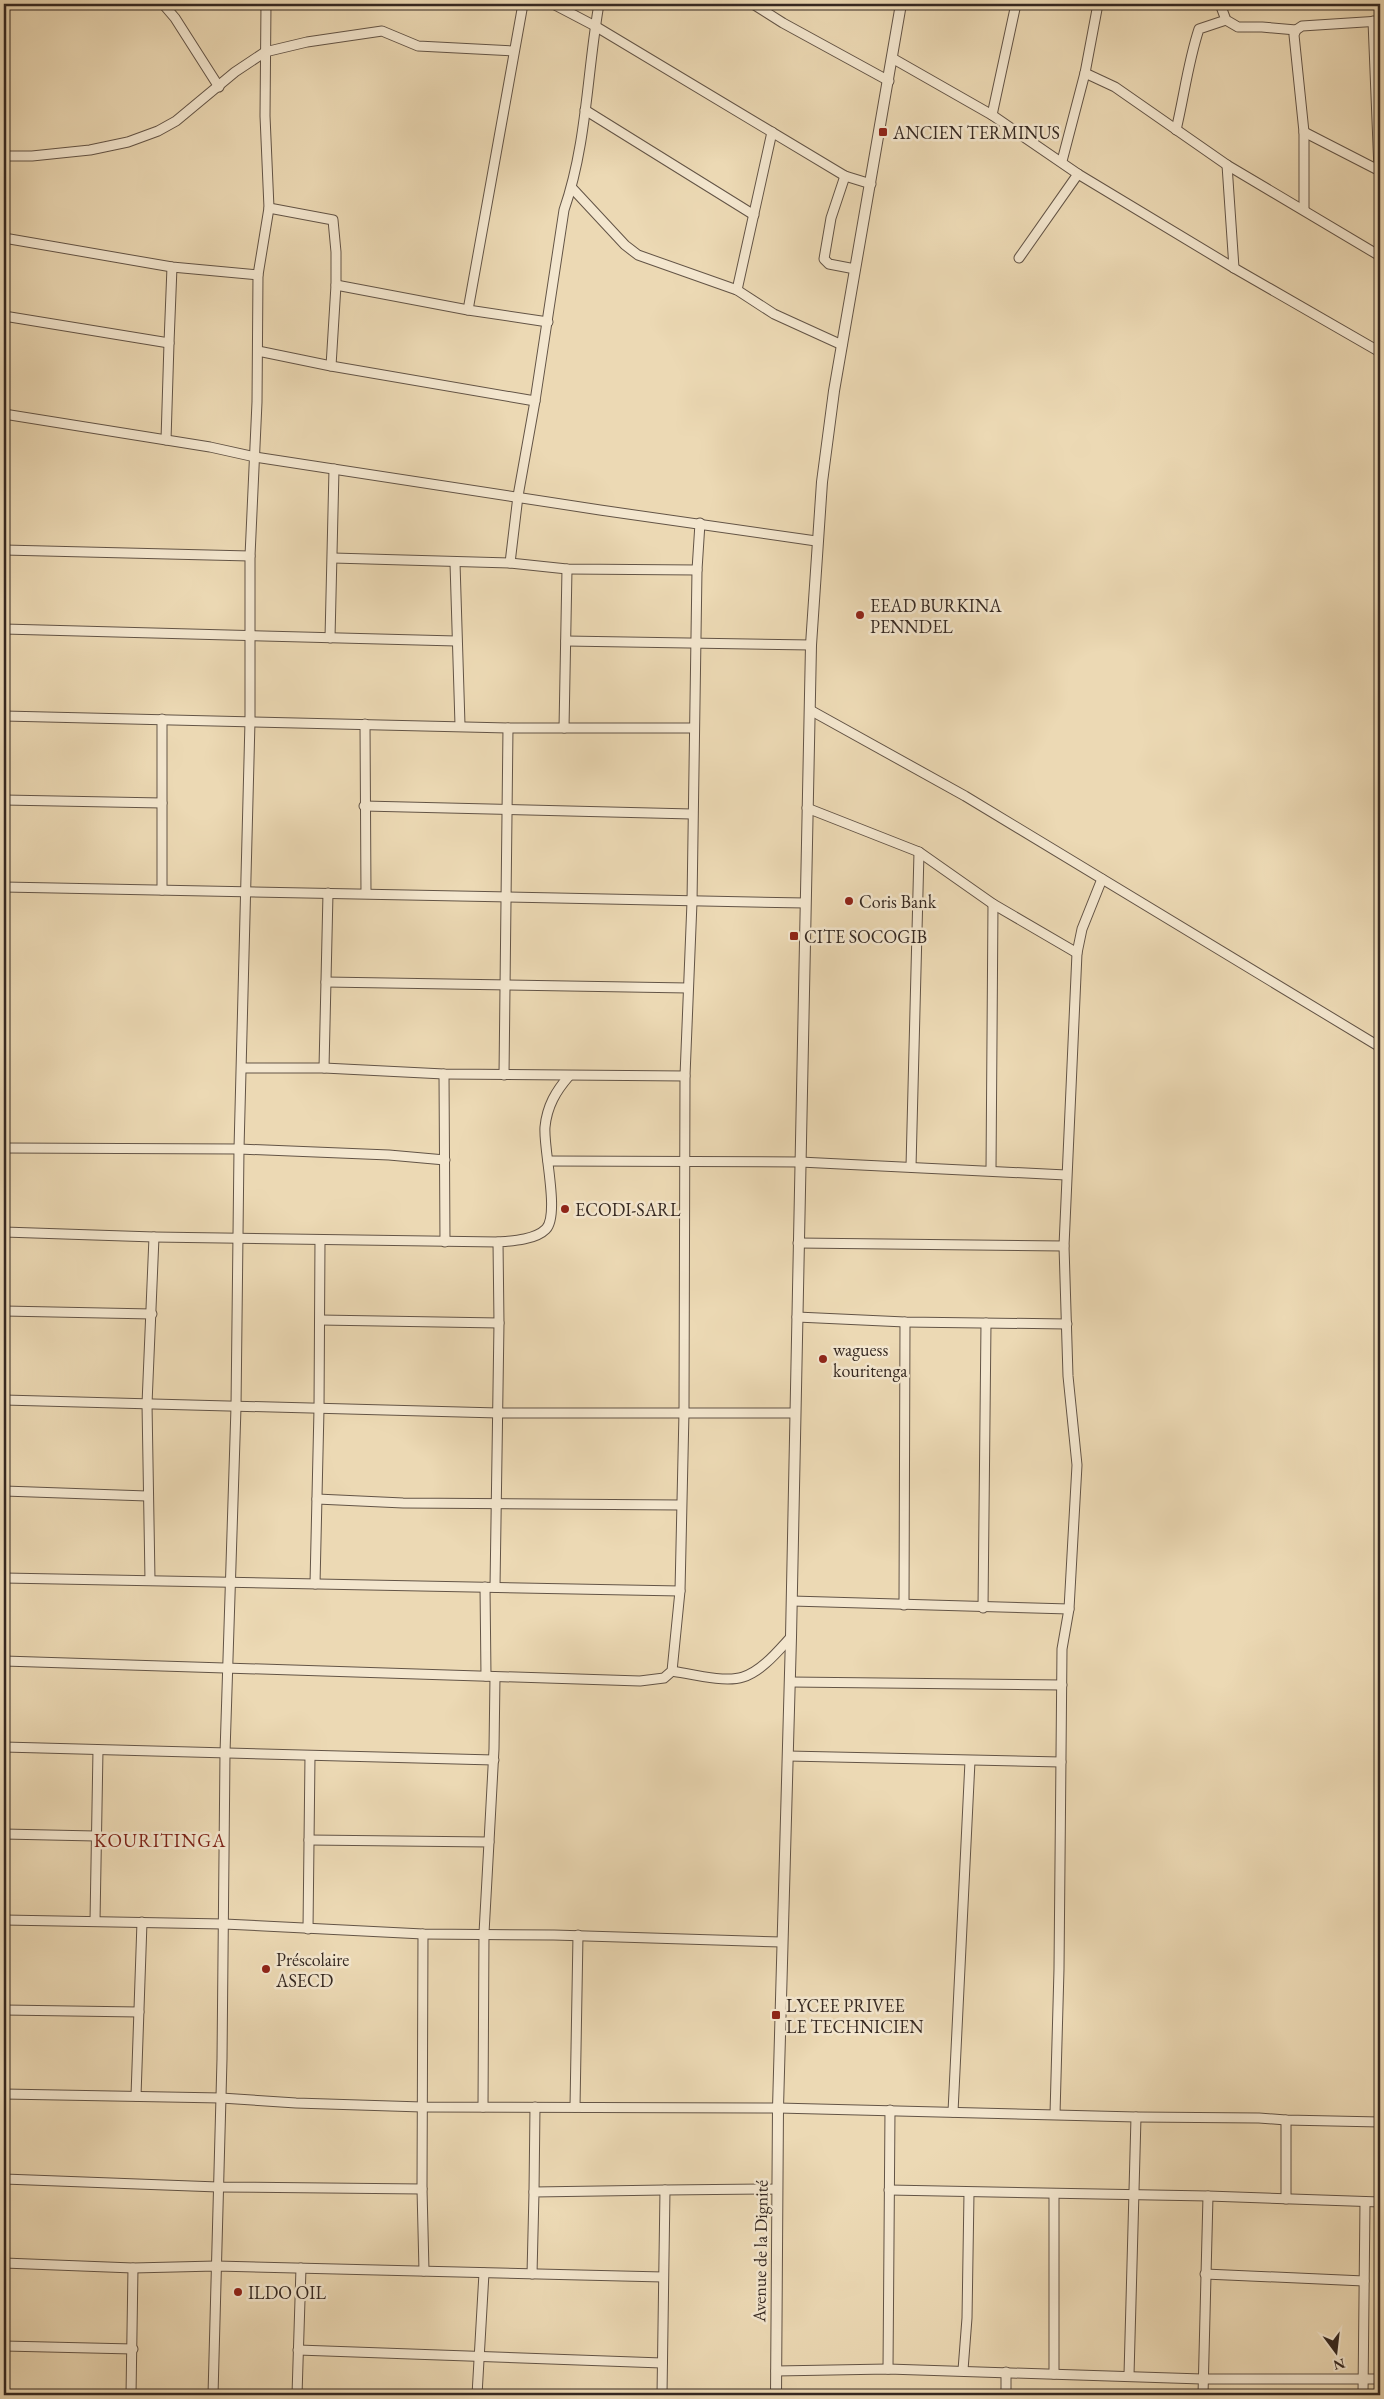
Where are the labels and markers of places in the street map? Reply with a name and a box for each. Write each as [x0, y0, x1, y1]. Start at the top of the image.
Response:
place label: ANCIEN TERMINUS [892, 121, 1060, 144]
marker: ANCIEN TERMINUS [877, 126, 889, 138]
place label: EEAD BURKINA PENNDEL [870, 594, 1002, 638]
marker: EEAD BURKINA PENNDEL [854, 609, 866, 621]
place label: Coris Bank [859, 890, 937, 913]
marker: Coris Bank [843, 895, 855, 907]
place label: CITE SOCOGIB [804, 925, 927, 948]
marker: CITE SOCOGIB [788, 930, 800, 942]
place label: ECODI-SARL [575, 1198, 681, 1221]
marker: ECODI-SARL [559, 1203, 571, 1215]
place label: waguess kouritenga [833, 1338, 908, 1382]
marker: waguess kouritenga [817, 1353, 829, 1365]
place label: Préscolaire ASECD [275, 1948, 349, 1992]
marker: Préscolaire ASECD [260, 1963, 272, 1975]
place label: LYCEE PRIVEE LE TECHNICIEN [786, 1994, 924, 2038]
marker: LYCEE PRIVEE LE TECHNICIEN [770, 2009, 782, 2021]
place label: ILDO OIL [248, 2281, 326, 2304]
marker: ILDO OIL [232, 2286, 244, 2298]

